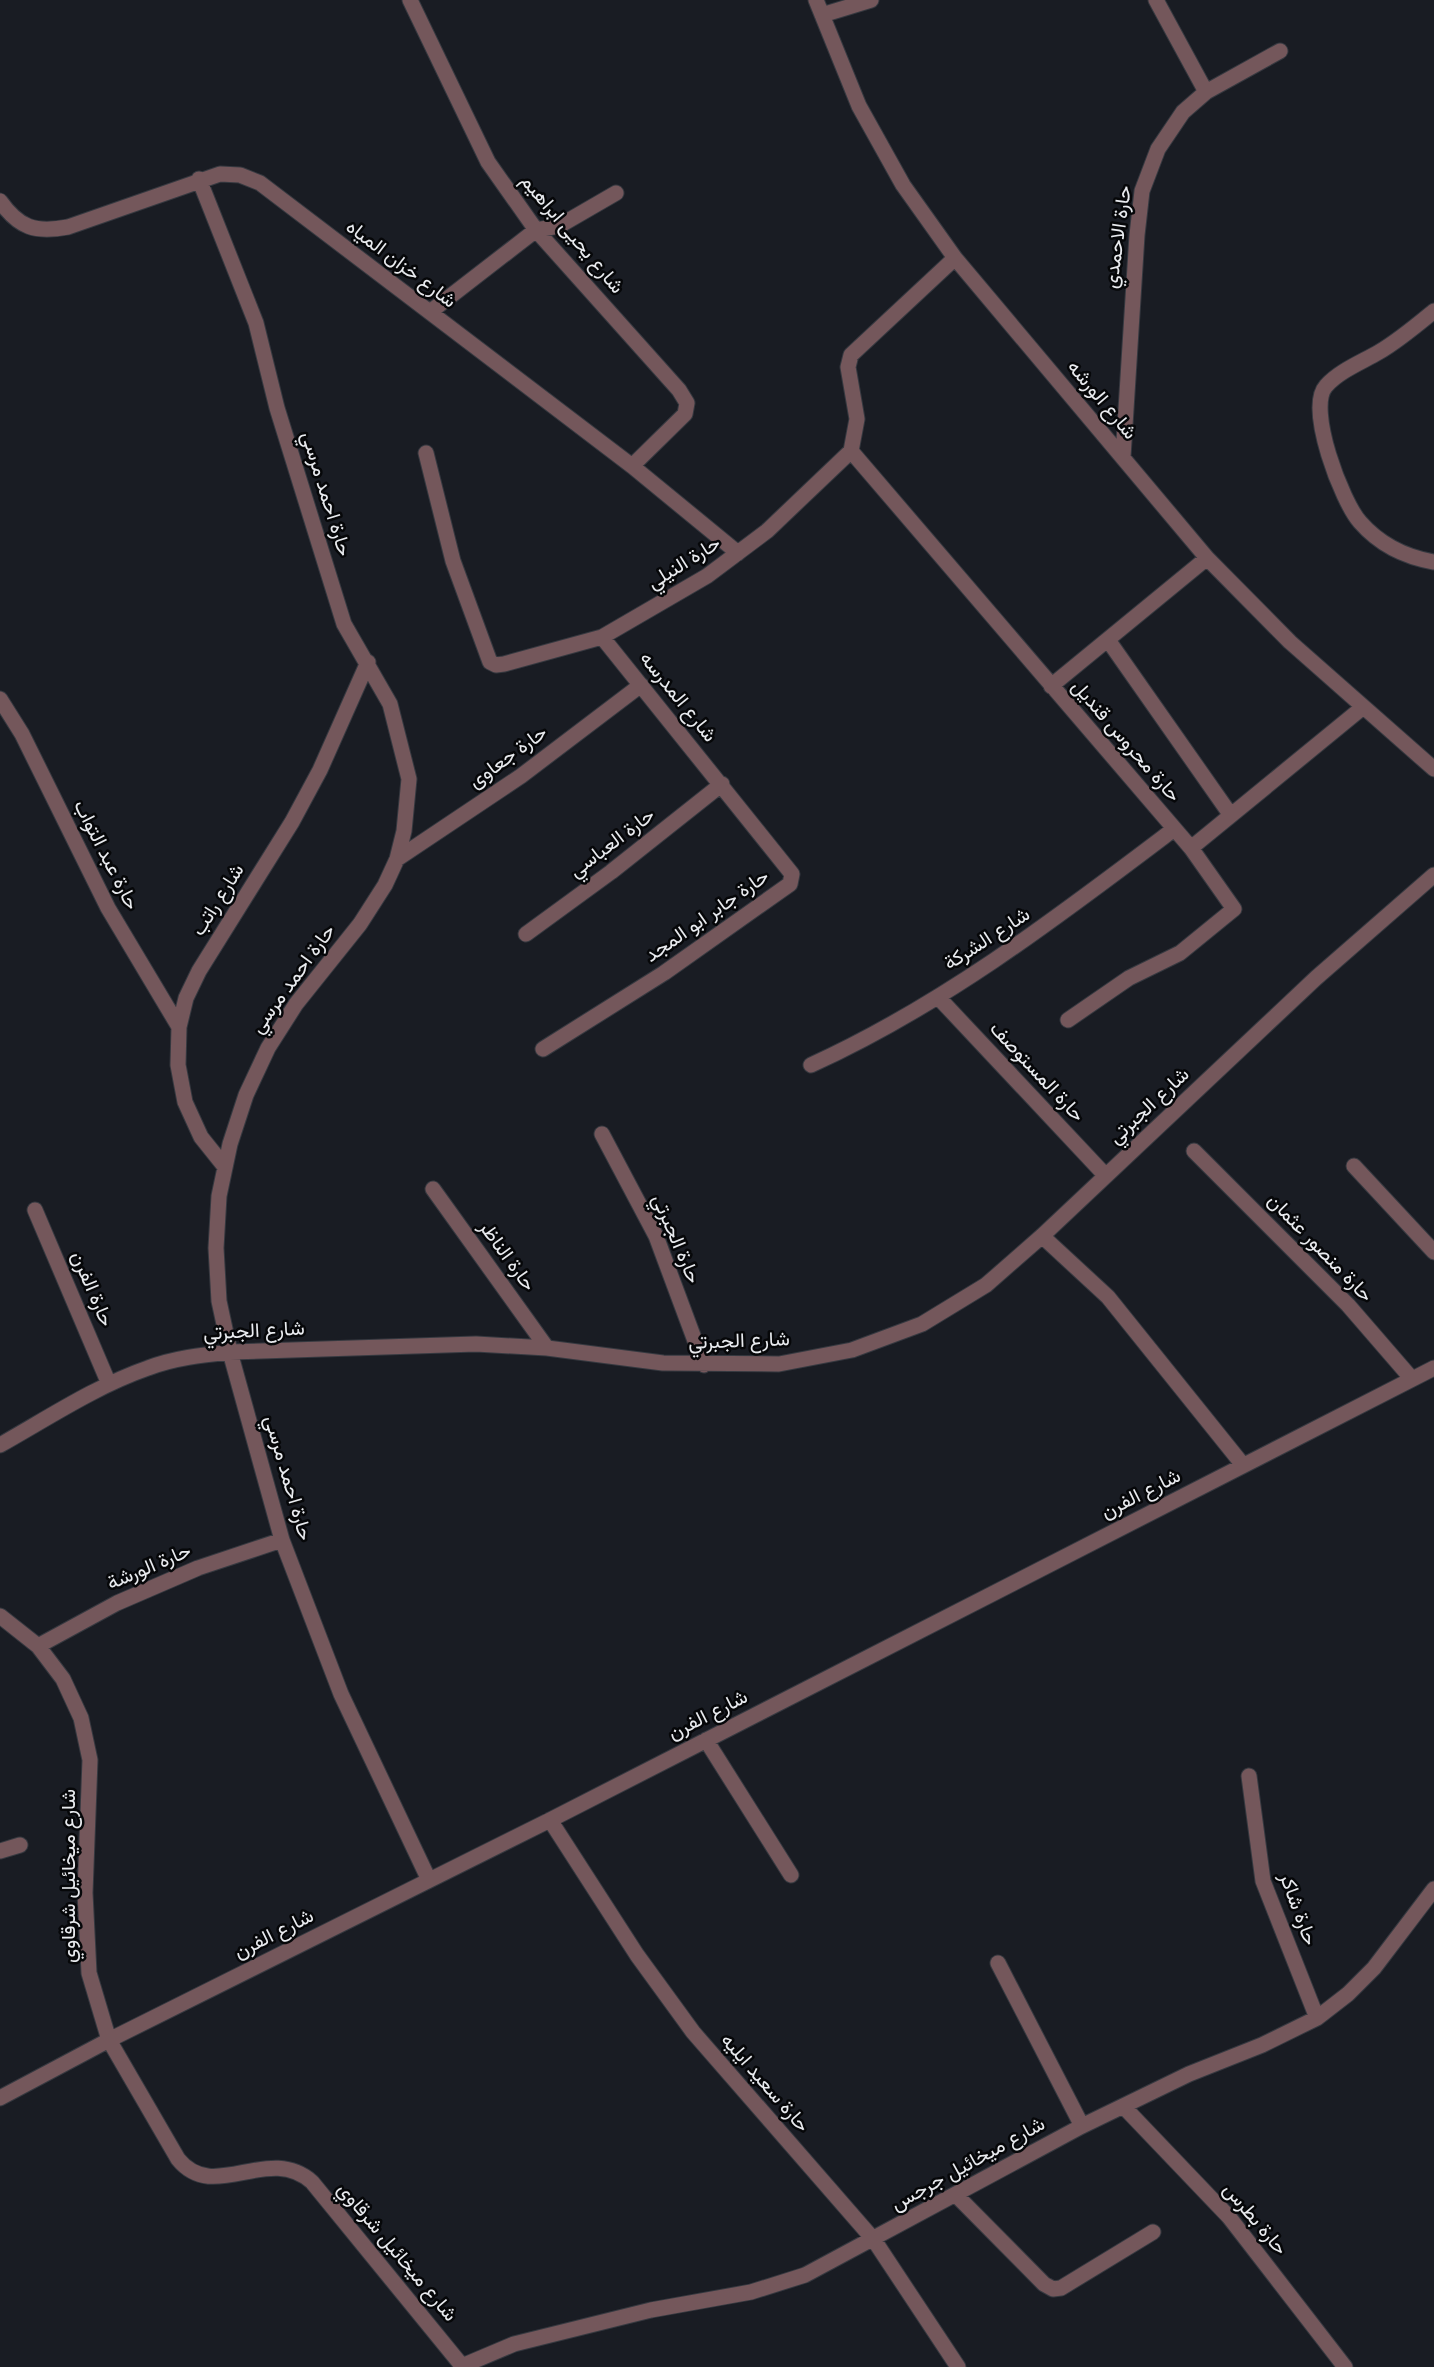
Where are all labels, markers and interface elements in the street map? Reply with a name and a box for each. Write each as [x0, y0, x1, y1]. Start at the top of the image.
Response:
street label: شارع يحيى ابراهيم [513, 168, 631, 300]
street label: حارة الاحمدي [1096, 183, 1141, 291]
street label: شارع خزان المياه [339, 212, 463, 316]
street label: شارع الورشه [1060, 354, 1144, 446]
street label: حارة احمد مرسي [292, 428, 359, 560]
street label: حارة النيلي [641, 529, 727, 598]
street label: شارع المدرسه [632, 645, 724, 749]
street label: حارة محروس قنديل [1064, 673, 1188, 809]
street label: حارة جعاوى [462, 718, 554, 796]
street label: حارة عبد التواب [65, 795, 147, 915]
street label: حارة العباسي [563, 801, 662, 886]
street label: شارع راتب [184, 858, 252, 942]
street label: حارة جابر ابو المجد [639, 862, 775, 970]
street label: شارع الشركة [938, 900, 1036, 978]
street label: حارة احمد مرسي [243, 918, 344, 1041]
street label: حارة المستوصف [982, 1015, 1092, 1129]
street label: شارع الجبرتي [1102, 1060, 1197, 1152]
street label: حارة منصور عثمان [1260, 1187, 1380, 1309]
street label: حارة الجبرتي [643, 1190, 708, 1289]
street label: حارة الناظر [470, 1213, 543, 1298]
street label: حارة الفرن [63, 1247, 121, 1331]
street label: شارع الجبرتي [202, 1313, 306, 1350]
street label: شارع الجبرتي [688, 1324, 790, 1359]
street label: حارة احمد مرسي [255, 1412, 320, 1544]
street label: شارع الفرن [1096, 1461, 1186, 1527]
street label: حارة الورشة [102, 1536, 196, 1598]
street label: شارع الفرن [663, 1682, 753, 1748]
street label: شارع ميخائيل شرقاوي [54, 1789, 85, 1963]
street label: حارة شاكر [1271, 1867, 1325, 1950]
street label: شارع الفرن [229, 1901, 319, 1967]
street label: حارة سعيد ايليه [713, 2027, 817, 2139]
street label: شارع ميخائيل جرجس [885, 2109, 1051, 2219]
street label: شارع ميخائيل شرقاوي [329, 2176, 464, 2329]
street label: حارة بطرس [1215, 2176, 1295, 2262]

